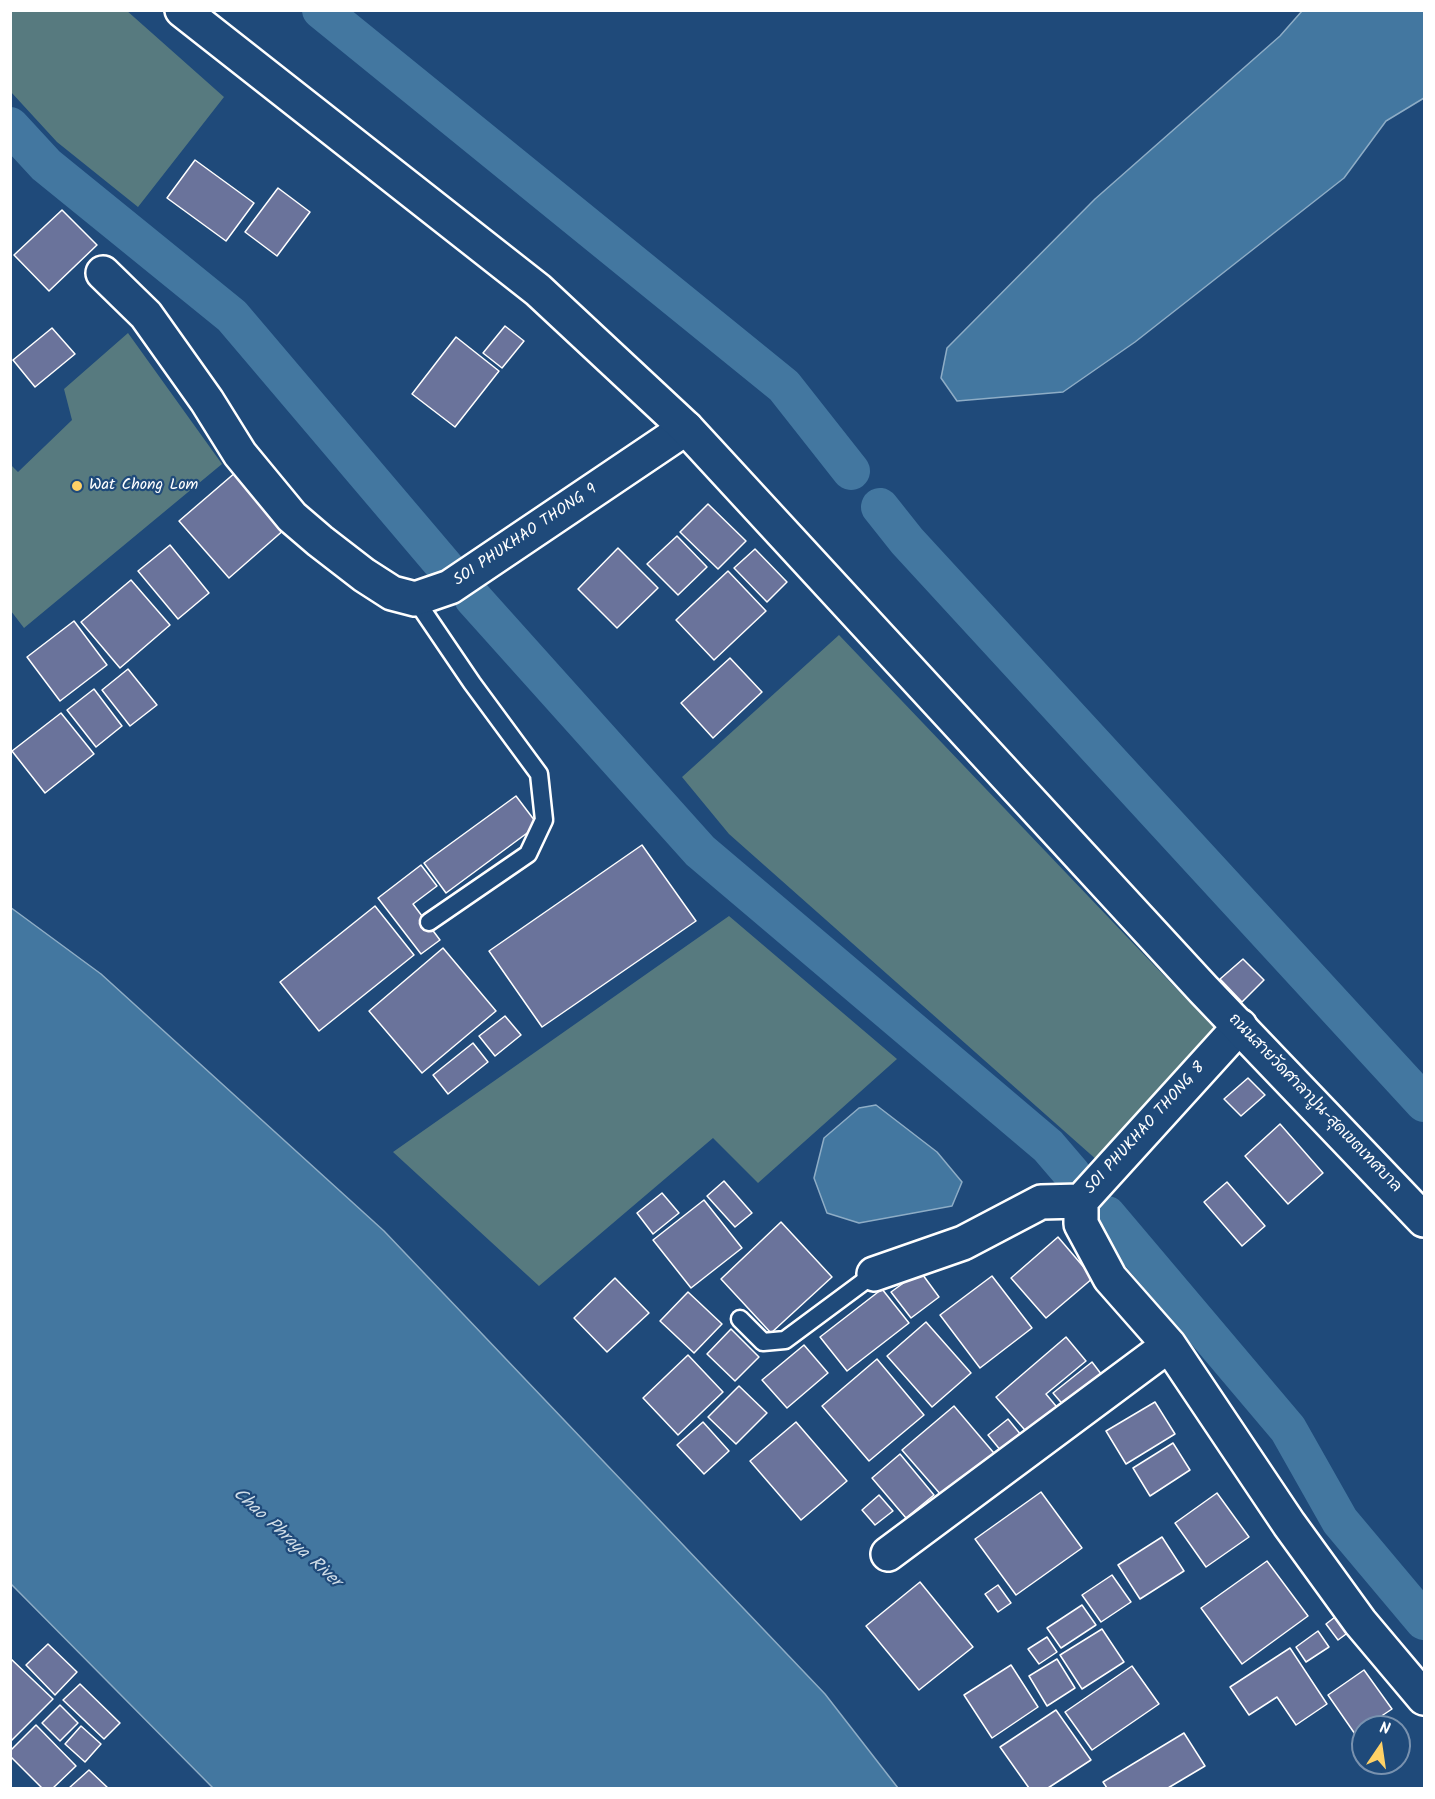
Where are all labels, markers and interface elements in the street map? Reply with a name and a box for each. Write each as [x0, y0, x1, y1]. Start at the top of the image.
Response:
place label: Wat Chong Lom [89, 476, 198, 496]
marker: Wat Chong Lom [70, 479, 84, 493]
street label: SOI PHUKHAO THONG 9 [451, 481, 601, 591]
street label: ถนนสายวัดศาลาปูน-สุดเขตเทศบาล [1224, 1011, 1404, 1197]
street label: SOI PHUKHAO THONG 8 [1082, 1059, 1210, 1199]
water label: Chao Phraya River [227, 1485, 345, 1593]
north arrow [1351, 1715, 1411, 1775]
text: N [1377, 1716, 1392, 1742]

